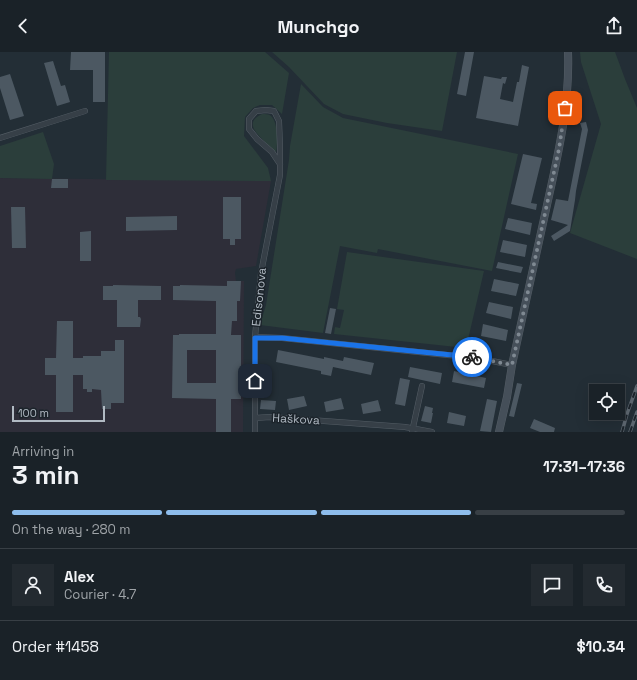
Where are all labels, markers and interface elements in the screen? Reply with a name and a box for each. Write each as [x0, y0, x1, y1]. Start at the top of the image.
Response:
icon: back [12, 15, 34, 37]
text: Munchgo [277, 15, 360, 38]
icon: share [603, 15, 625, 37]
pin [548, 91, 582, 125]
icon: bag [554, 97, 576, 119]
street label: Edisonova [248, 267, 270, 327]
courier [452, 337, 492, 377]
icon: bike [461, 346, 483, 368]
pin [238, 364, 272, 398]
icon: home [244, 370, 266, 392]
map controls [589, 384, 625, 420]
button: locate [589, 384, 625, 420]
scale bar [12, 404, 105, 423]
text: 100 m [18, 406, 49, 420]
street label: Haškova [272, 410, 320, 428]
text: Arriving in [12, 443, 74, 460]
text: 17:31–17:36 [543, 457, 625, 476]
text: 3 min [12, 458, 80, 492]
text: On the way · 280 m [12, 521, 130, 538]
button: person [12, 564, 54, 606]
button: chat [531, 564, 573, 606]
button: phone [583, 564, 625, 606]
text: Alex [64, 567, 95, 586]
text: Courier · 4.7 [64, 586, 136, 603]
text: Order #1458 [12, 637, 99, 656]
text: $10.34 [576, 637, 625, 656]

